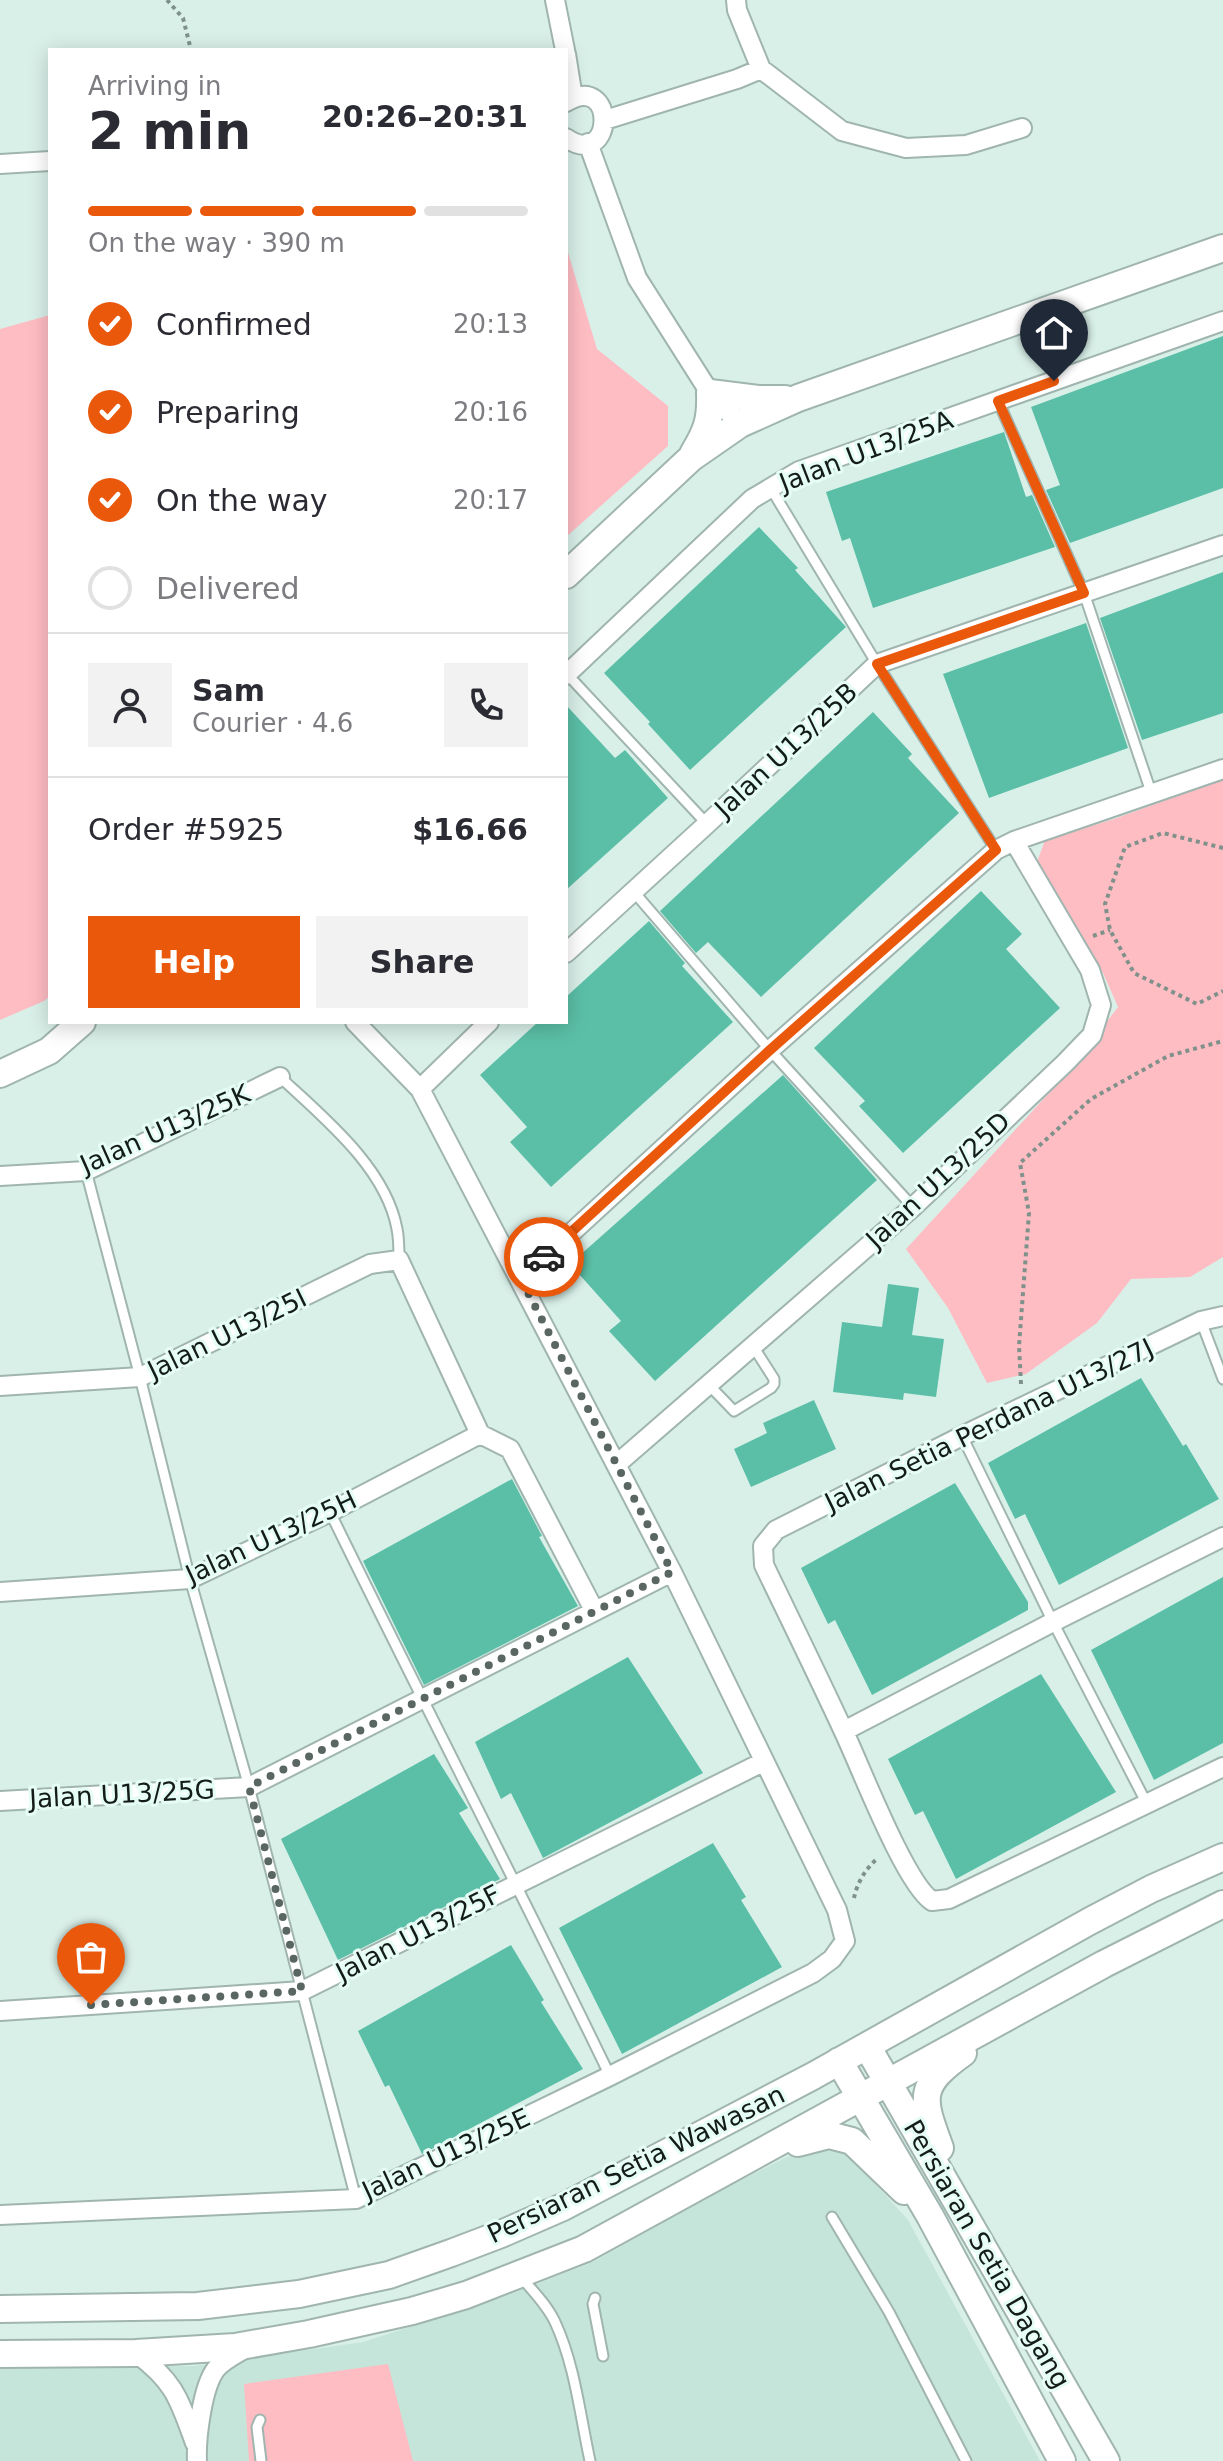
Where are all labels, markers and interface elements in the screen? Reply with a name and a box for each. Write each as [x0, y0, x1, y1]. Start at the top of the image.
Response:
text: Arriving in [88, 71, 222, 101]
text: 20:26–20:31 [322, 99, 528, 134]
text: 2 min [88, 101, 251, 161]
text: On the way · 390 m [88, 228, 345, 258]
pin [1020, 299, 1088, 381]
icon: check [88, 302, 132, 346]
text: Confirmed [156, 307, 312, 342]
text: 20:13 [453, 309, 528, 339]
icon: home [1032, 311, 1076, 355]
icon: check [88, 390, 132, 434]
text: Preparing [156, 395, 300, 430]
text: 20:16 [453, 397, 528, 427]
street label: Jalan U13/25A [773, 404, 957, 499]
icon: check [88, 478, 132, 522]
text: On the way [156, 483, 328, 518]
text: 20:17 [453, 485, 528, 515]
text: Delivered [156, 571, 300, 606]
button: person [88, 663, 172, 747]
button: phone [444, 663, 528, 747]
text: Sam [192, 673, 265, 708]
street label: Jalan U13/25B [707, 677, 863, 825]
text: Courier · 4.6 [192, 708, 353, 738]
text: Order #5925 [88, 812, 284, 847]
text: $16.66 [412, 812, 528, 847]
button: Help [88, 916, 300, 1008]
button: Share [316, 916, 528, 1008]
street label: Jalan U13/25K [74, 1078, 255, 1181]
street label: Jalan U13/25D [858, 1106, 1016, 1256]
courier [504, 1217, 584, 1297]
icon: car [522, 1235, 566, 1279]
street label: Jalan U13/25I [141, 1283, 311, 1386]
street label: Jalan Setia Perdana U13/27J [818, 1332, 1158, 1519]
street label: Jalan U13/25H [179, 1484, 361, 1591]
street label: Jalan U13/25G [27, 1774, 215, 1814]
street label: Jalan U13/25F [329, 1879, 505, 1988]
pin [57, 1923, 125, 2005]
icon: bag [69, 1935, 113, 1979]
street label: Persiaran Setia Wawasan [483, 2079, 789, 2249]
street label: Jalan U13/25E [355, 2102, 535, 2207]
street label: Persiaran Setia Dagang [898, 2114, 1076, 2394]

